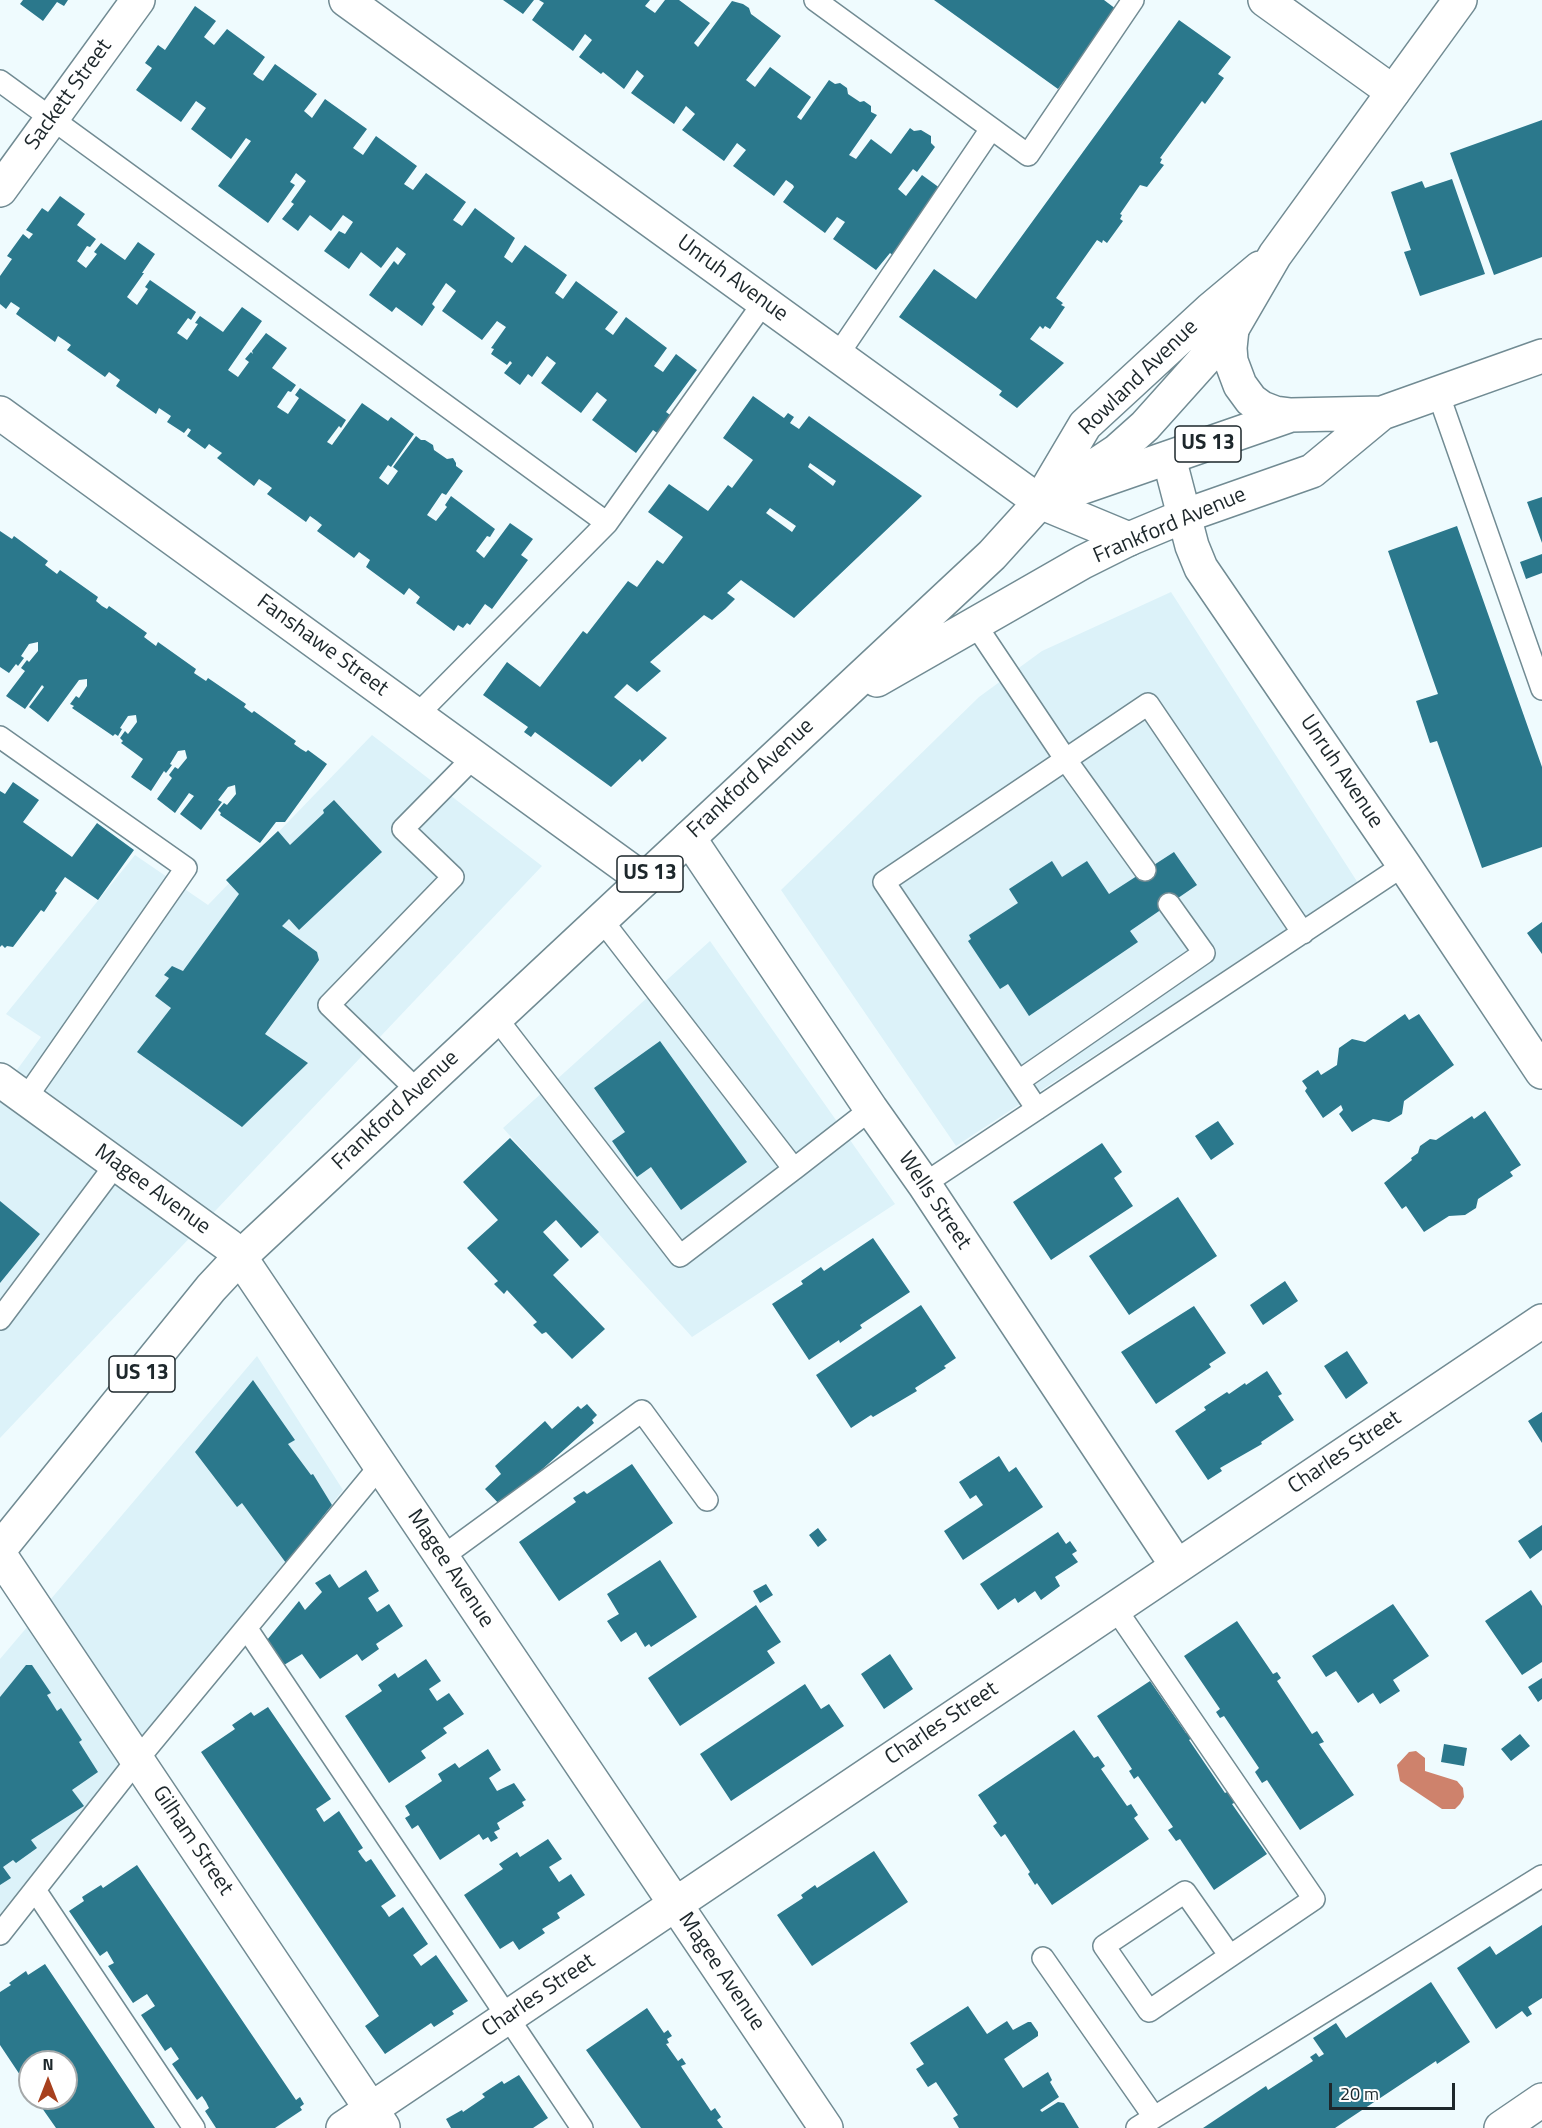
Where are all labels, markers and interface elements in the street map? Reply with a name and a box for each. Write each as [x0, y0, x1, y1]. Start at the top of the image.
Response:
street label: Sackett Street [20, 34, 118, 156]
street label: Unruh Avenue [671, 230, 793, 328]
street label: Rowland Avenue [1074, 315, 1204, 441]
road number: US 13 [1175, 426, 1241, 462]
street label: Frankford Avenue [1090, 482, 1250, 570]
street label: Fanshawe Street [251, 589, 393, 703]
street label: Unruh Avenue [1294, 710, 1388, 834]
street label: Frankford Avenue [682, 714, 820, 844]
road number: US 13 [617, 856, 683, 892]
street label: Frankford Avenue [327, 1046, 465, 1176]
street label: Magee Avenue [89, 1139, 215, 1241]
street label: Wells Street [892, 1147, 976, 1255]
road number: US 13 [109, 1356, 175, 1392]
street label: Charles Street [1284, 1406, 1406, 1500]
street label: Magee Avenue [401, 1505, 499, 1633]
street label: Charles Street [881, 1677, 1003, 1771]
street label: Gilham Street [146, 1781, 238, 1901]
street label: Magee Avenue [672, 1908, 770, 2036]
street label: Charles Street [478, 1949, 600, 2043]
north arrow [18, 2050, 78, 2110]
text: N [42, 2052, 54, 2076]
scale bar [1332, 2071, 1458, 2109]
text: 20 m [1340, 2080, 1379, 2107]

